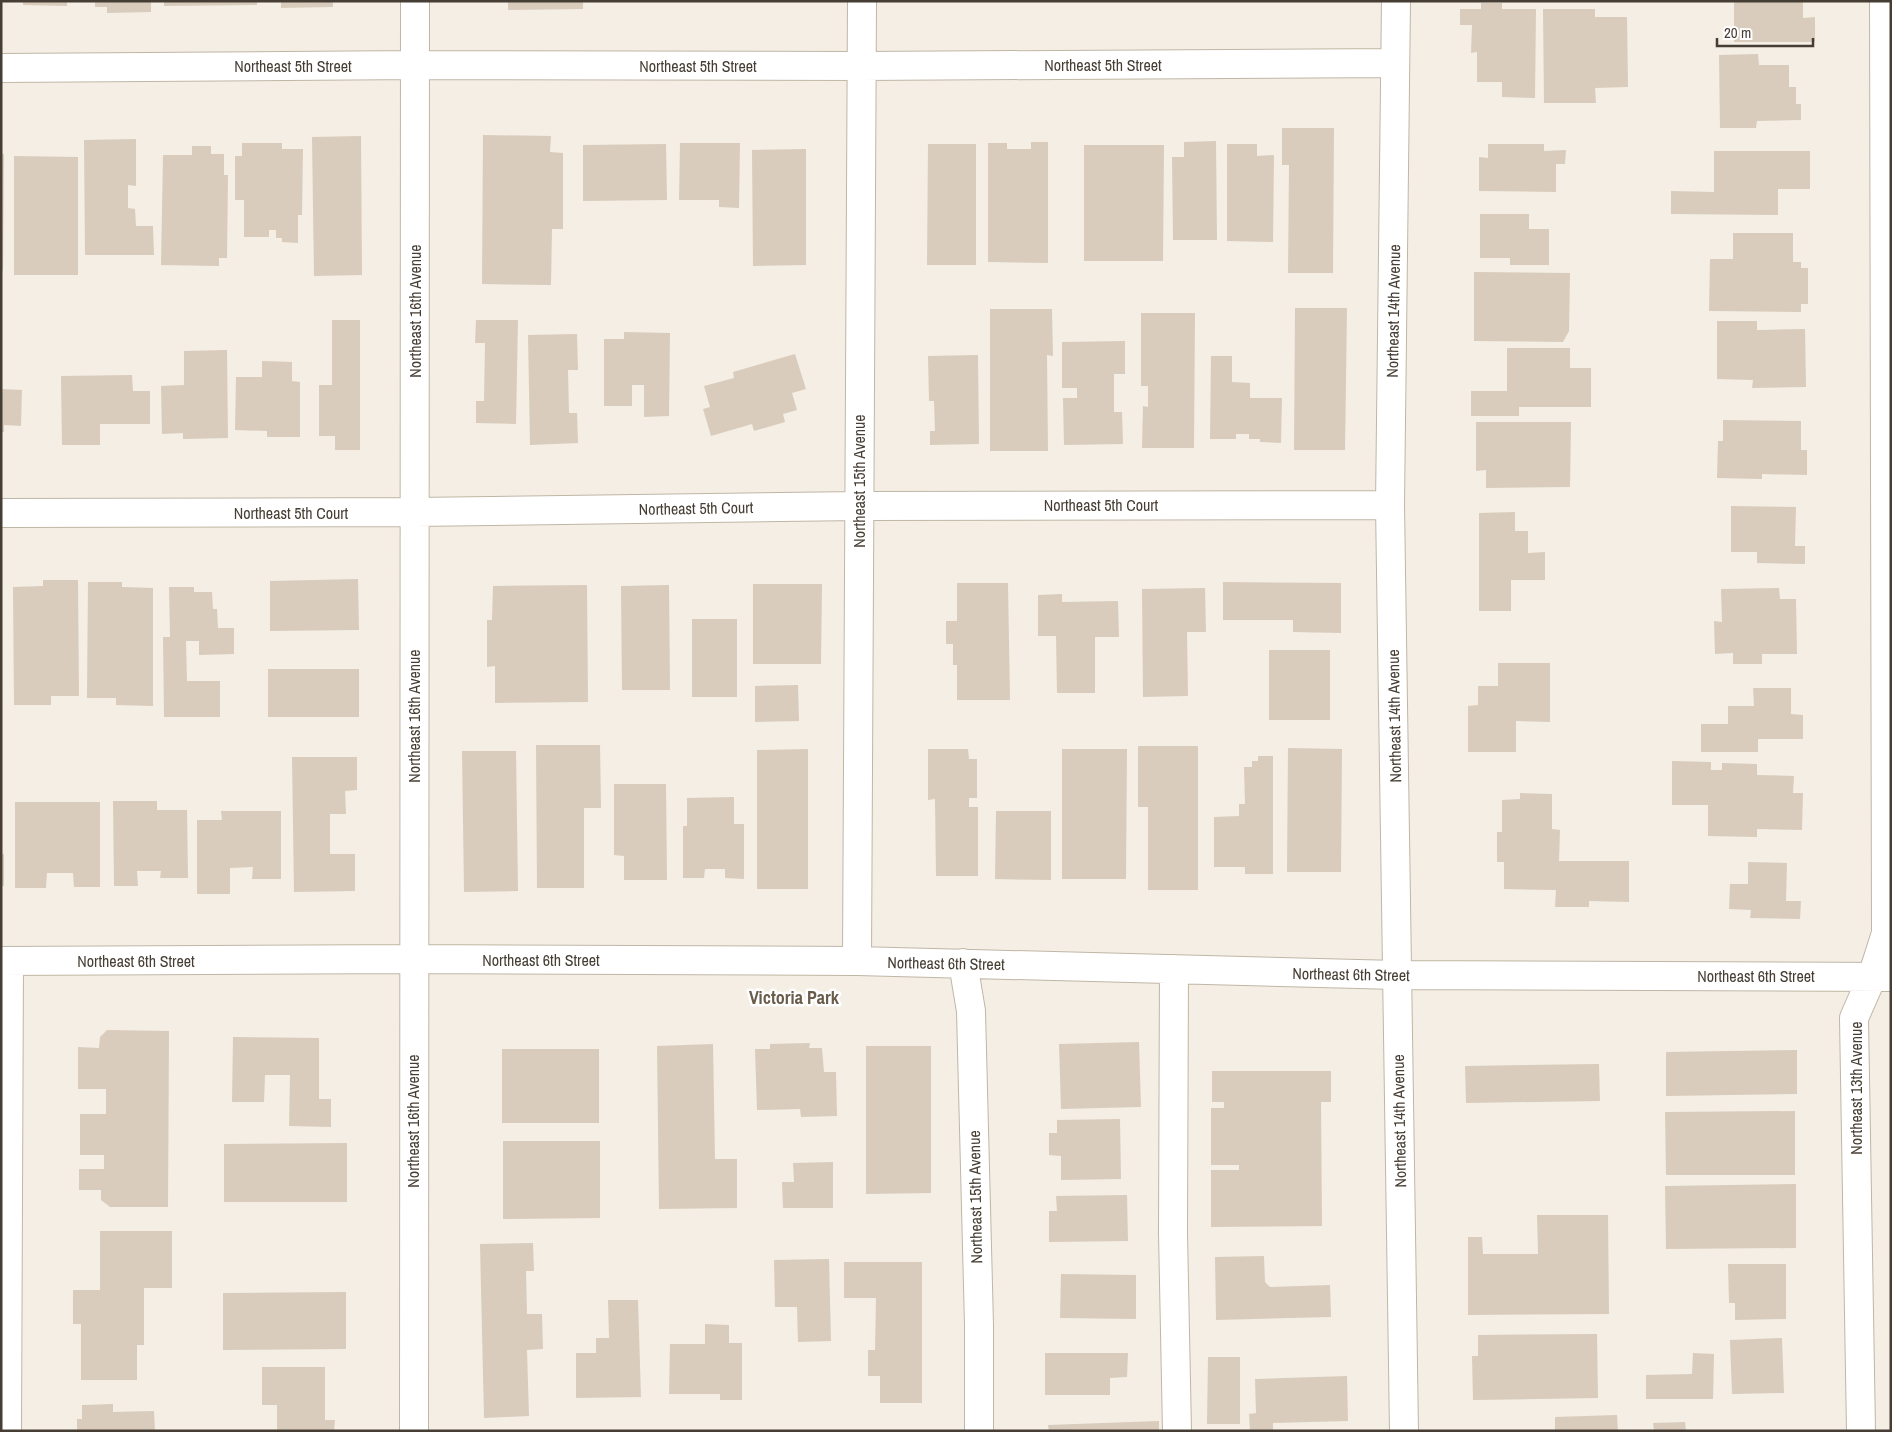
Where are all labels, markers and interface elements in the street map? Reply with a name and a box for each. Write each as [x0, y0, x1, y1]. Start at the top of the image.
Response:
scale bar [1717, 15, 1813, 47]
text: 20 m [1724, 22, 1751, 43]
street label: Northeast 5th Street [1044, 54, 1162, 76]
street label: Northeast 5th Street [234, 55, 352, 77]
street label: Northeast 5th Street [639, 55, 757, 77]
street label: Northeast 16th Avenue [404, 244, 426, 378]
street label: Northeast 14th Avenue [1381, 244, 1405, 378]
street label: Northeast 15th Avenue [848, 414, 870, 548]
street label: Northeast 5th Court [1044, 494, 1159, 516]
street label: Northeast 5th Court [639, 496, 754, 520]
street label: Northeast 5th Court [234, 502, 349, 524]
street label: Northeast 16th Avenue [403, 649, 425, 783]
street label: Northeast 14th Avenue [1382, 649, 1406, 783]
street label: Northeast 6th Street [482, 949, 600, 971]
street label: Northeast 6th Street [77, 950, 195, 972]
street label: Northeast 6th Street [887, 951, 1005, 975]
street label: Northeast 6th Street [1292, 962, 1410, 986]
street label: Northeast 6th Street [1697, 965, 1815, 987]
district label: Victoria Park [749, 985, 840, 1010]
street label: Northeast 13th Avenue [1845, 1021, 1867, 1155]
street label: Northeast 16th Avenue [402, 1054, 424, 1188]
street label: Northeast 14th Avenue [1387, 1054, 1411, 1188]
street label: Northeast 15th Avenue [963, 1130, 987, 1264]

